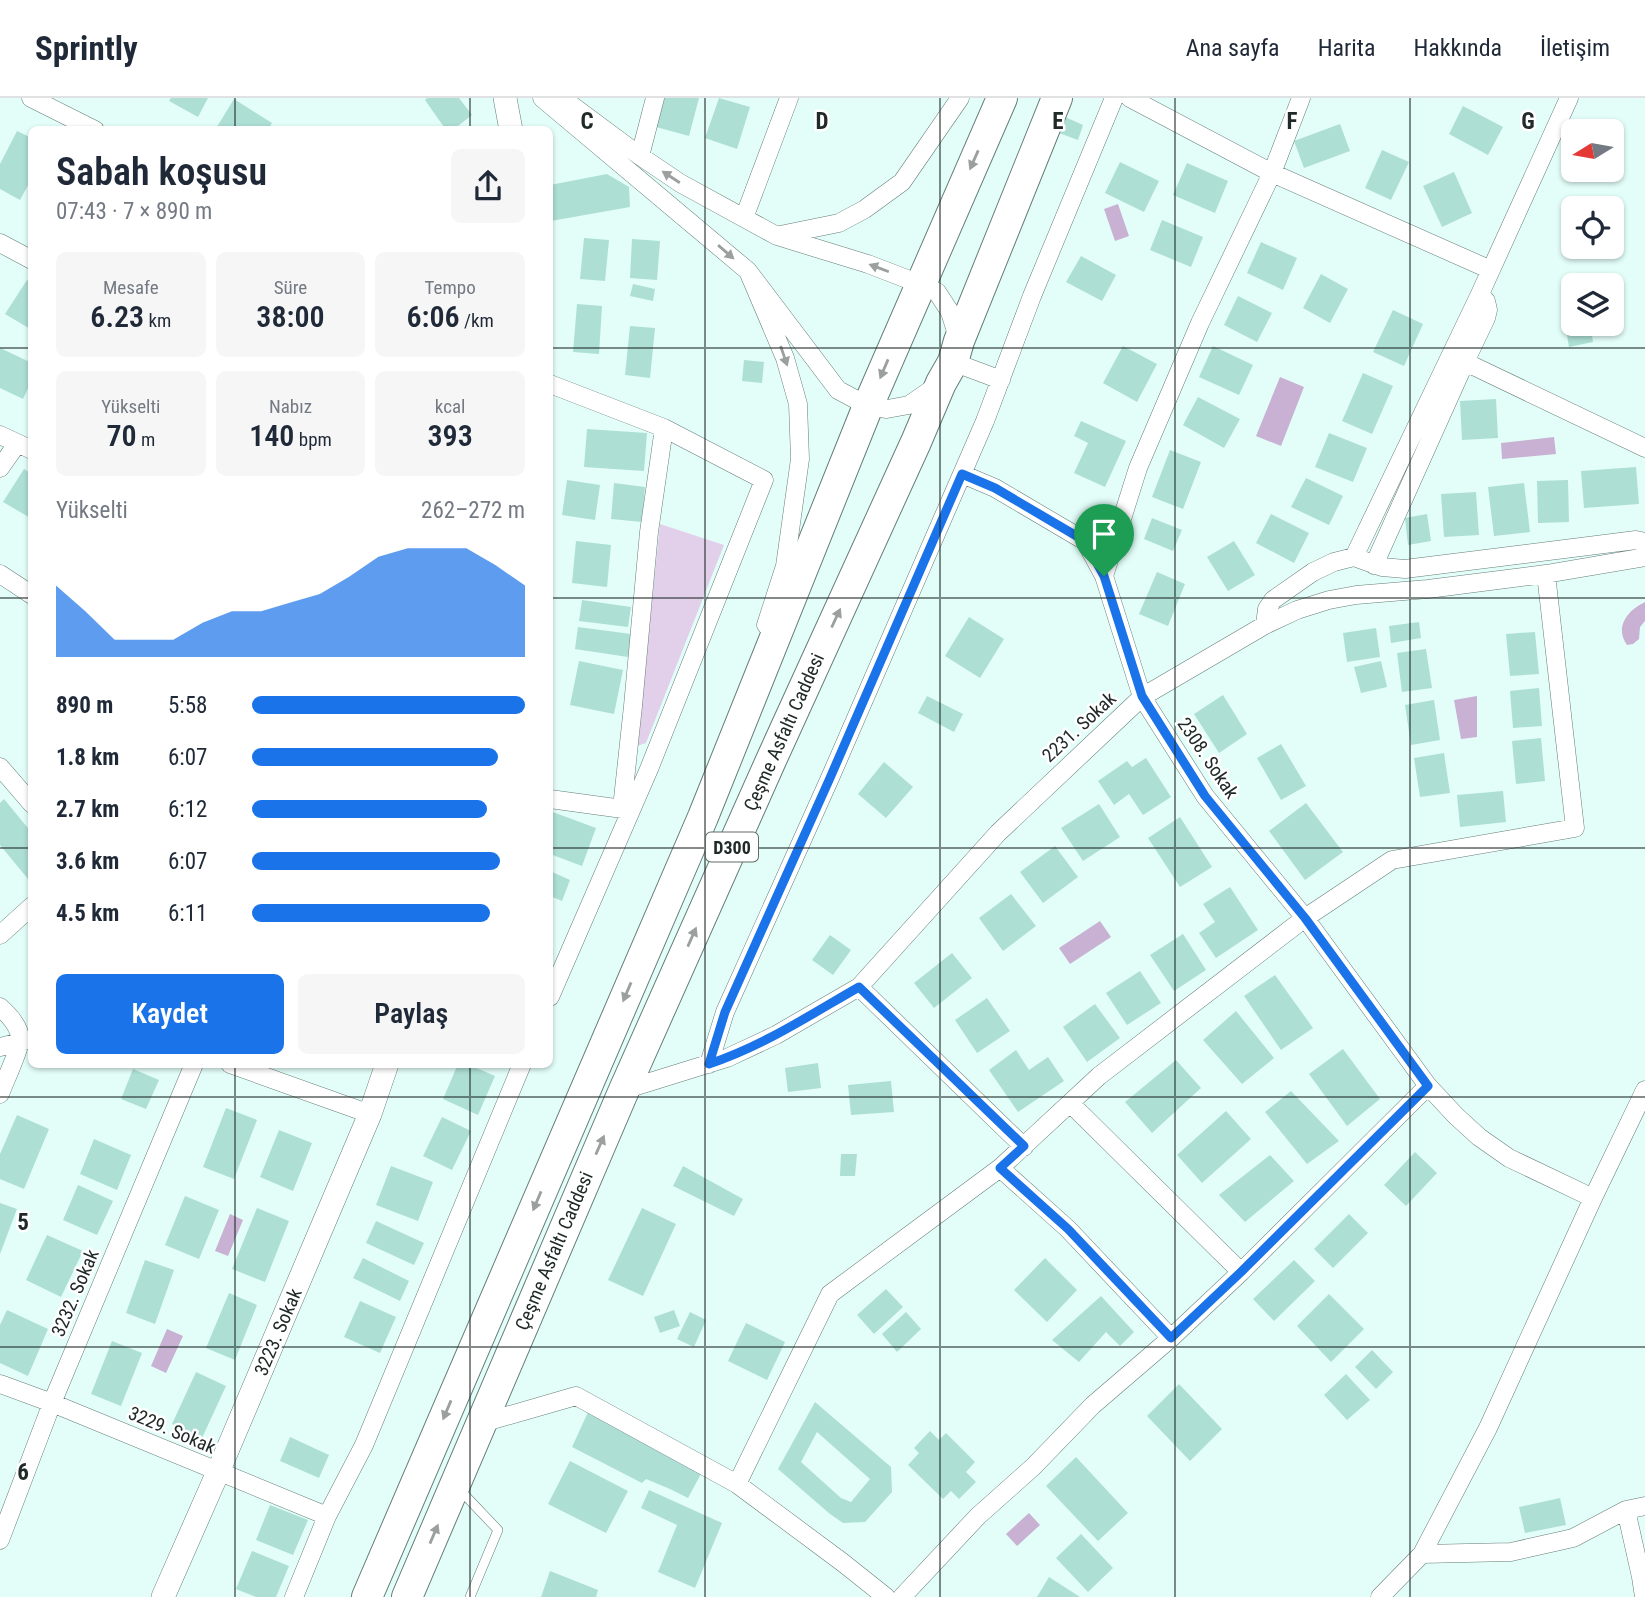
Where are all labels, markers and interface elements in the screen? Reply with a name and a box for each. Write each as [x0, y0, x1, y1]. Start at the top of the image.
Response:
text: Sprintly [35, 29, 138, 68]
text: Ana sayfa [1186, 34, 1280, 62]
text: Harita [1318, 34, 1375, 62]
text: Hakkında [1413, 34, 1502, 62]
text: İletişim [1540, 34, 1610, 62]
text: C [580, 108, 594, 135]
text: D [816, 108, 829, 135]
text: E [1052, 108, 1064, 135]
text: F [1287, 108, 1298, 135]
text: G [1521, 108, 1535, 135]
north arrow [1561, 119, 1624, 182]
map controls [1561, 119, 1624, 336]
button: share [451, 149, 525, 223]
text: Sabah koşusu [56, 150, 267, 194]
one-way arrow [968, 150, 979, 171]
one-way arrow [662, 171, 681, 184]
button: locate [1561, 196, 1624, 259]
text: 07:43 · 7 × 890 m [56, 198, 212, 225]
one-way arrow [717, 244, 734, 259]
one-way arrow [868, 262, 889, 273]
button: layers [1561, 273, 1624, 336]
text: Mesafe [103, 276, 159, 299]
text: Süre [274, 276, 307, 299]
text: Tempo [425, 276, 476, 299]
text: 6.23 [90, 299, 144, 334]
text: 38:00 [256, 299, 325, 334]
text: 6:06 [406, 299, 460, 334]
text: km [144, 309, 171, 332]
text: /km [460, 309, 494, 332]
one-way arrow [779, 346, 790, 367]
one-way arrow [878, 359, 889, 380]
text: Yükselti [101, 395, 160, 418]
text: Nabız [269, 395, 312, 418]
text: kcal [435, 395, 465, 418]
text: 70 [106, 418, 137, 453]
text: 140 [249, 418, 294, 453]
text: 393 [428, 418, 473, 453]
text: m [137, 428, 155, 451]
text: bpm [294, 428, 332, 451]
text: Yükselti [56, 497, 128, 524]
text: 262–272 m [421, 497, 525, 524]
pin [1074, 504, 1134, 576]
icon: arrive [1085, 515, 1123, 553]
one-way arrow [830, 608, 842, 628]
street label: Çeşme Asfaltı Caddesi [739, 650, 829, 814]
street label: 2231. Sokak [1037, 687, 1121, 767]
text: 890 m [56, 692, 113, 719]
text: 5:58 [168, 692, 207, 719]
street label: 2308. Sokak [1173, 713, 1244, 803]
text: 1.8 km [56, 744, 119, 771]
text: 6:07 [168, 744, 207, 771]
text: 2.7 km [56, 796, 119, 823]
text: 6:12 [168, 796, 207, 823]
road number: D300 [706, 832, 758, 862]
text: 3.6 km [56, 848, 119, 875]
text: 6:07 [168, 848, 207, 875]
text: 4.5 km [56, 900, 119, 927]
text: 6:11 [168, 900, 207, 927]
one-way arrow [686, 927, 698, 947]
button: Kaydet [56, 974, 284, 1054]
button: Paylaş [298, 974, 525, 1054]
one-way arrow [621, 982, 632, 1003]
one-way arrow [595, 1134, 606, 1155]
street label: Çeşme Asfaltı Caddesi [510, 1168, 598, 1334]
one-way arrow [531, 1191, 543, 1211]
text: 5 [17, 1209, 29, 1236]
street label: 3232. Sokak [46, 1246, 104, 1340]
street label: 3223. Sokak [249, 1285, 307, 1379]
one-way arrow [441, 1400, 453, 1420]
street label: 3229. Sokak [125, 1401, 219, 1459]
text: 6 [17, 1459, 29, 1486]
one-way arrow [429, 1524, 440, 1545]

